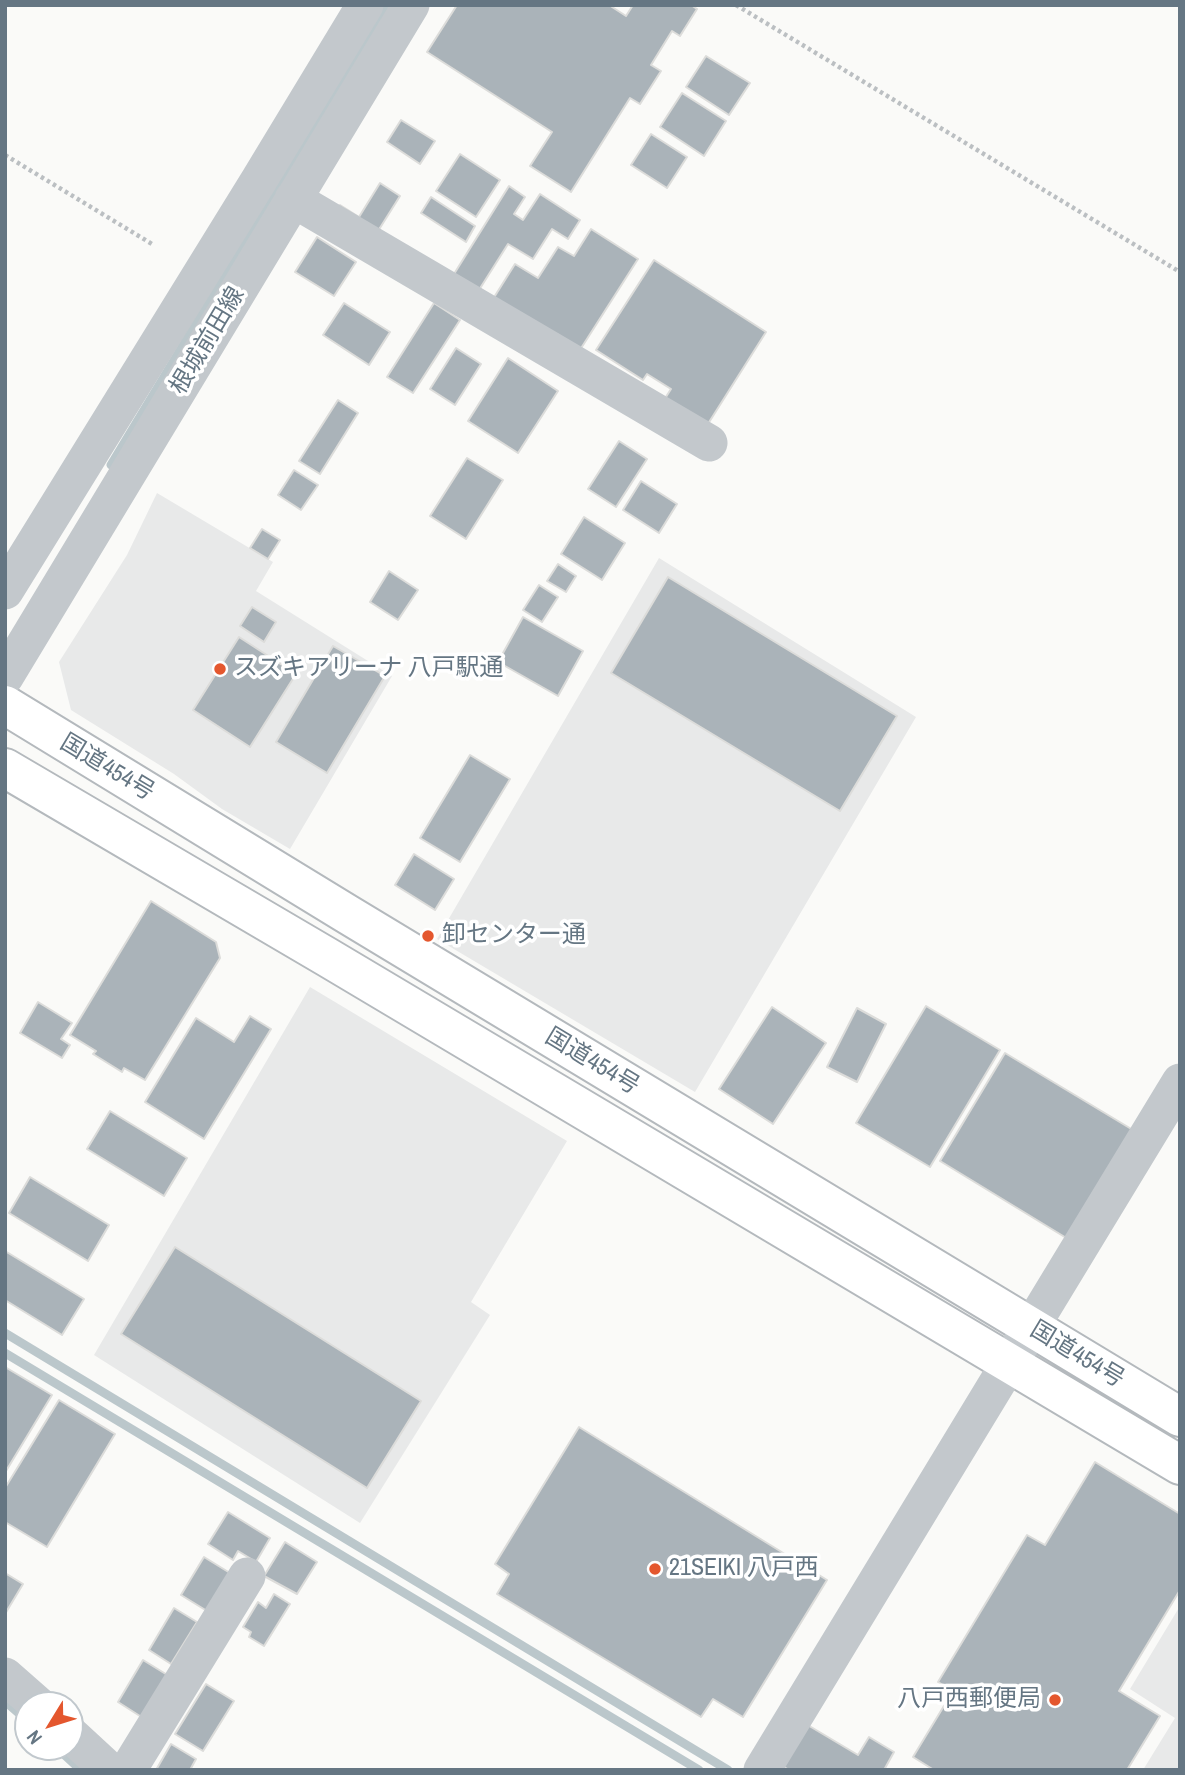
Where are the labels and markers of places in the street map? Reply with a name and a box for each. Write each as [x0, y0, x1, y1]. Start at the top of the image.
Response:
place label: スズキアリーナ 八戸駅通 [234, 655, 503, 683]
marker: スズキアリーナ 八戸駅通 [212, 661, 228, 677]
place label: 卸センター通 [442, 922, 586, 950]
marker: 卸センター通 [420, 928, 436, 944]
place label: 21SEIKI 八戸西 [669, 1555, 819, 1583]
marker: 21SEIKI 八戸西 [647, 1561, 663, 1577]
place label: 八戸西郵便局 [897, 1686, 1041, 1714]
marker: 八戸西郵便局 [1047, 1692, 1063, 1708]

